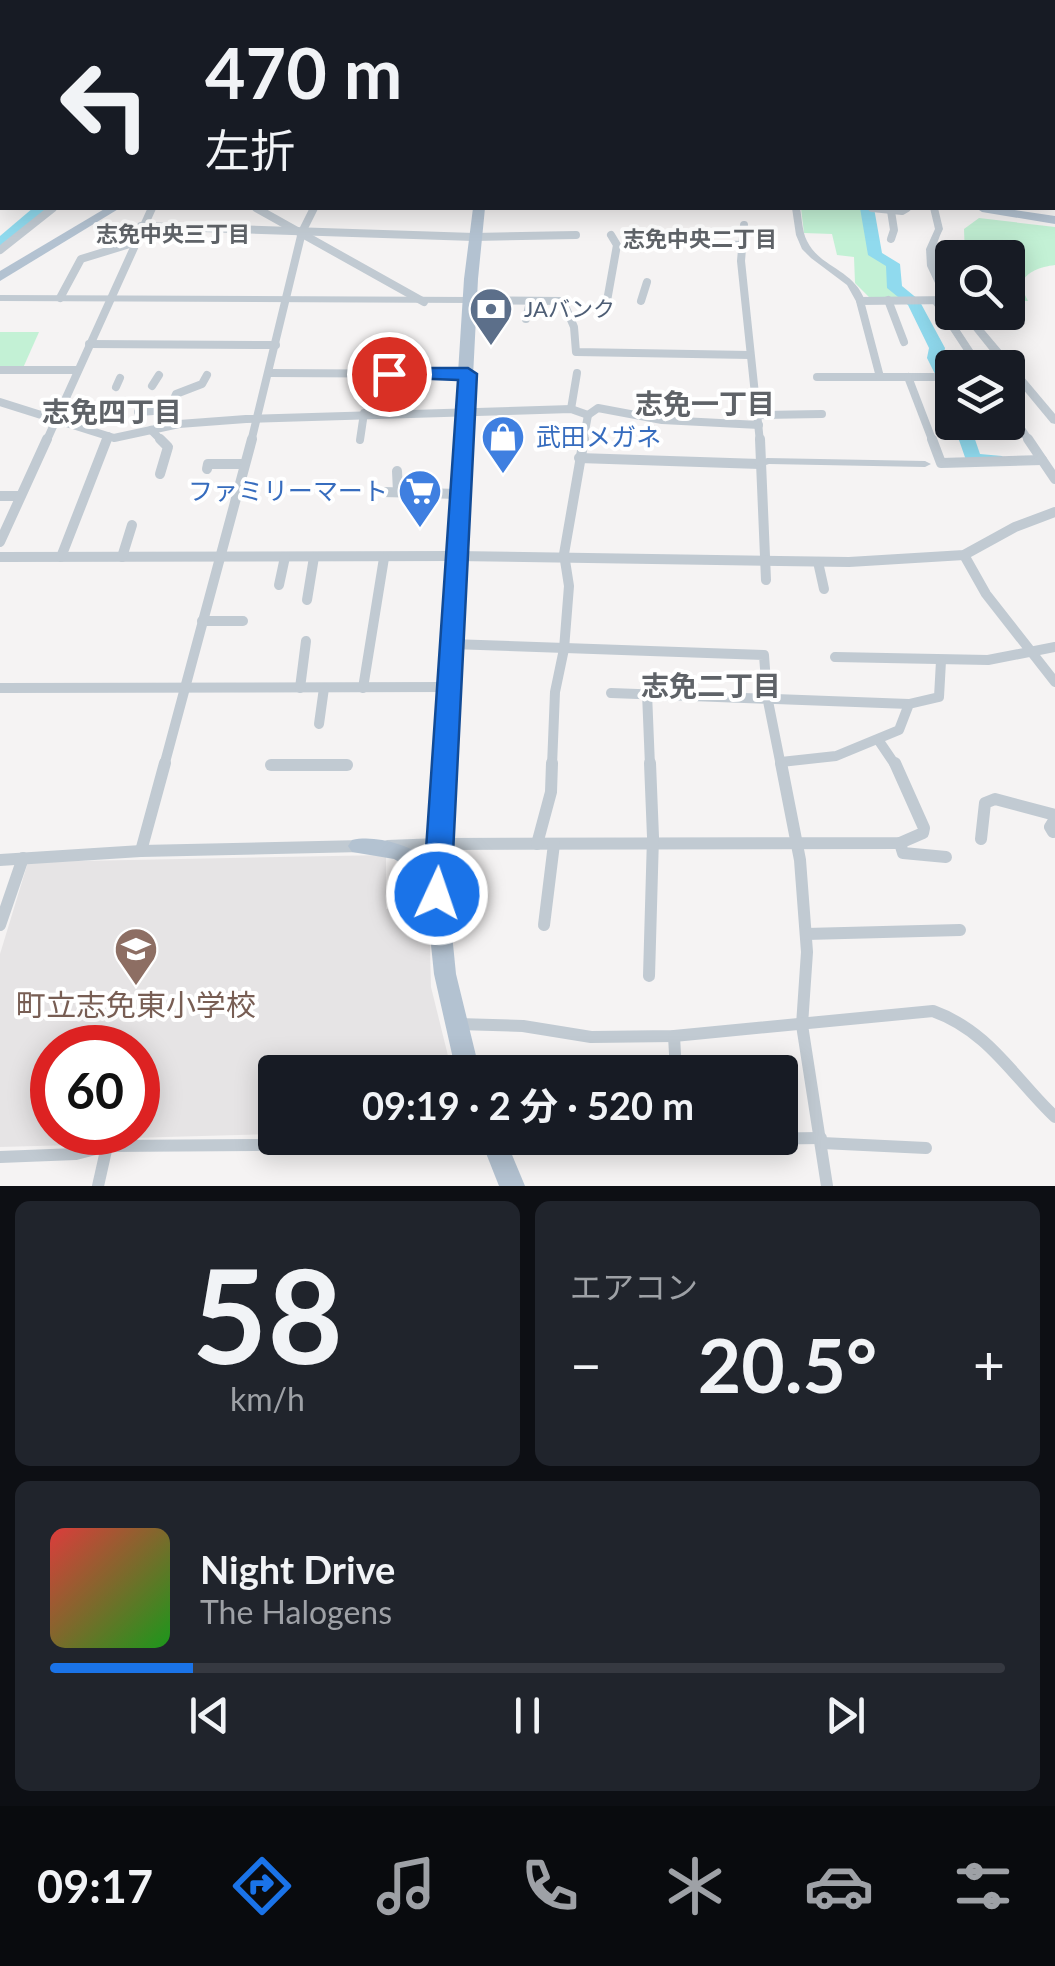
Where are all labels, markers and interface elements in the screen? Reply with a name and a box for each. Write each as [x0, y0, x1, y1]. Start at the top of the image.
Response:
text: 470 m [205, 30, 402, 114]
icon: left [40, 40, 170, 170]
text: 左折 [205, 123, 295, 177]
district label: 志免中央三丁目 [96, 220, 250, 247]
district label: 志免中央二丁目 [623, 225, 777, 252]
map controls [935, 240, 1025, 440]
button: search [935, 240, 1025, 330]
bank icon: JAバンク [468, 286, 514, 347]
place label: JAバンク [524, 295, 615, 322]
pin [347, 332, 432, 417]
icon: arrive [362, 347, 417, 402]
button: layers [935, 350, 1025, 440]
district label: 志免一丁目 [635, 386, 775, 420]
district label: 志免四丁目 [42, 394, 182, 428]
shop icon: 武田メガネ [480, 414, 526, 475]
place label: 武田メガネ [536, 421, 661, 451]
supermarket icon: ファミリーマート [397, 468, 443, 529]
place label: ファミリーマート [188, 475, 388, 505]
district label: 志免二丁目 [641, 668, 781, 702]
position arrow [385, 842, 489, 946]
school or university icon: 町立志免東小学校 [113, 926, 159, 987]
place label: 町立志免東小学校 [16, 986, 256, 1022]
speed limit sign: 60 [30, 1025, 160, 1155]
text: 09:19 · 2 分 · 520 m [362, 1082, 694, 1128]
text: 58 [192, 1236, 343, 1392]
text: エアコン [570, 1267, 698, 1306]
text: 20.5° [698, 1319, 877, 1409]
text: − [570, 1331, 602, 1397]
text: + [973, 1331, 1005, 1397]
text: km/h [230, 1379, 305, 1418]
text: Night Drive [200, 1546, 395, 1592]
text: The Halogens [200, 1592, 392, 1631]
icon: previous [182, 1688, 237, 1743]
icon: pause [500, 1688, 555, 1743]
icon: next [818, 1688, 873, 1743]
icon: directions [227, 1851, 297, 1921]
icon: music [371, 1851, 441, 1921]
icon: phone [515, 1851, 585, 1921]
icon: climate [660, 1851, 730, 1921]
icon: car [804, 1851, 874, 1921]
icon: filters [948, 1851, 1018, 1921]
text: 09:17 [37, 1859, 153, 1913]

